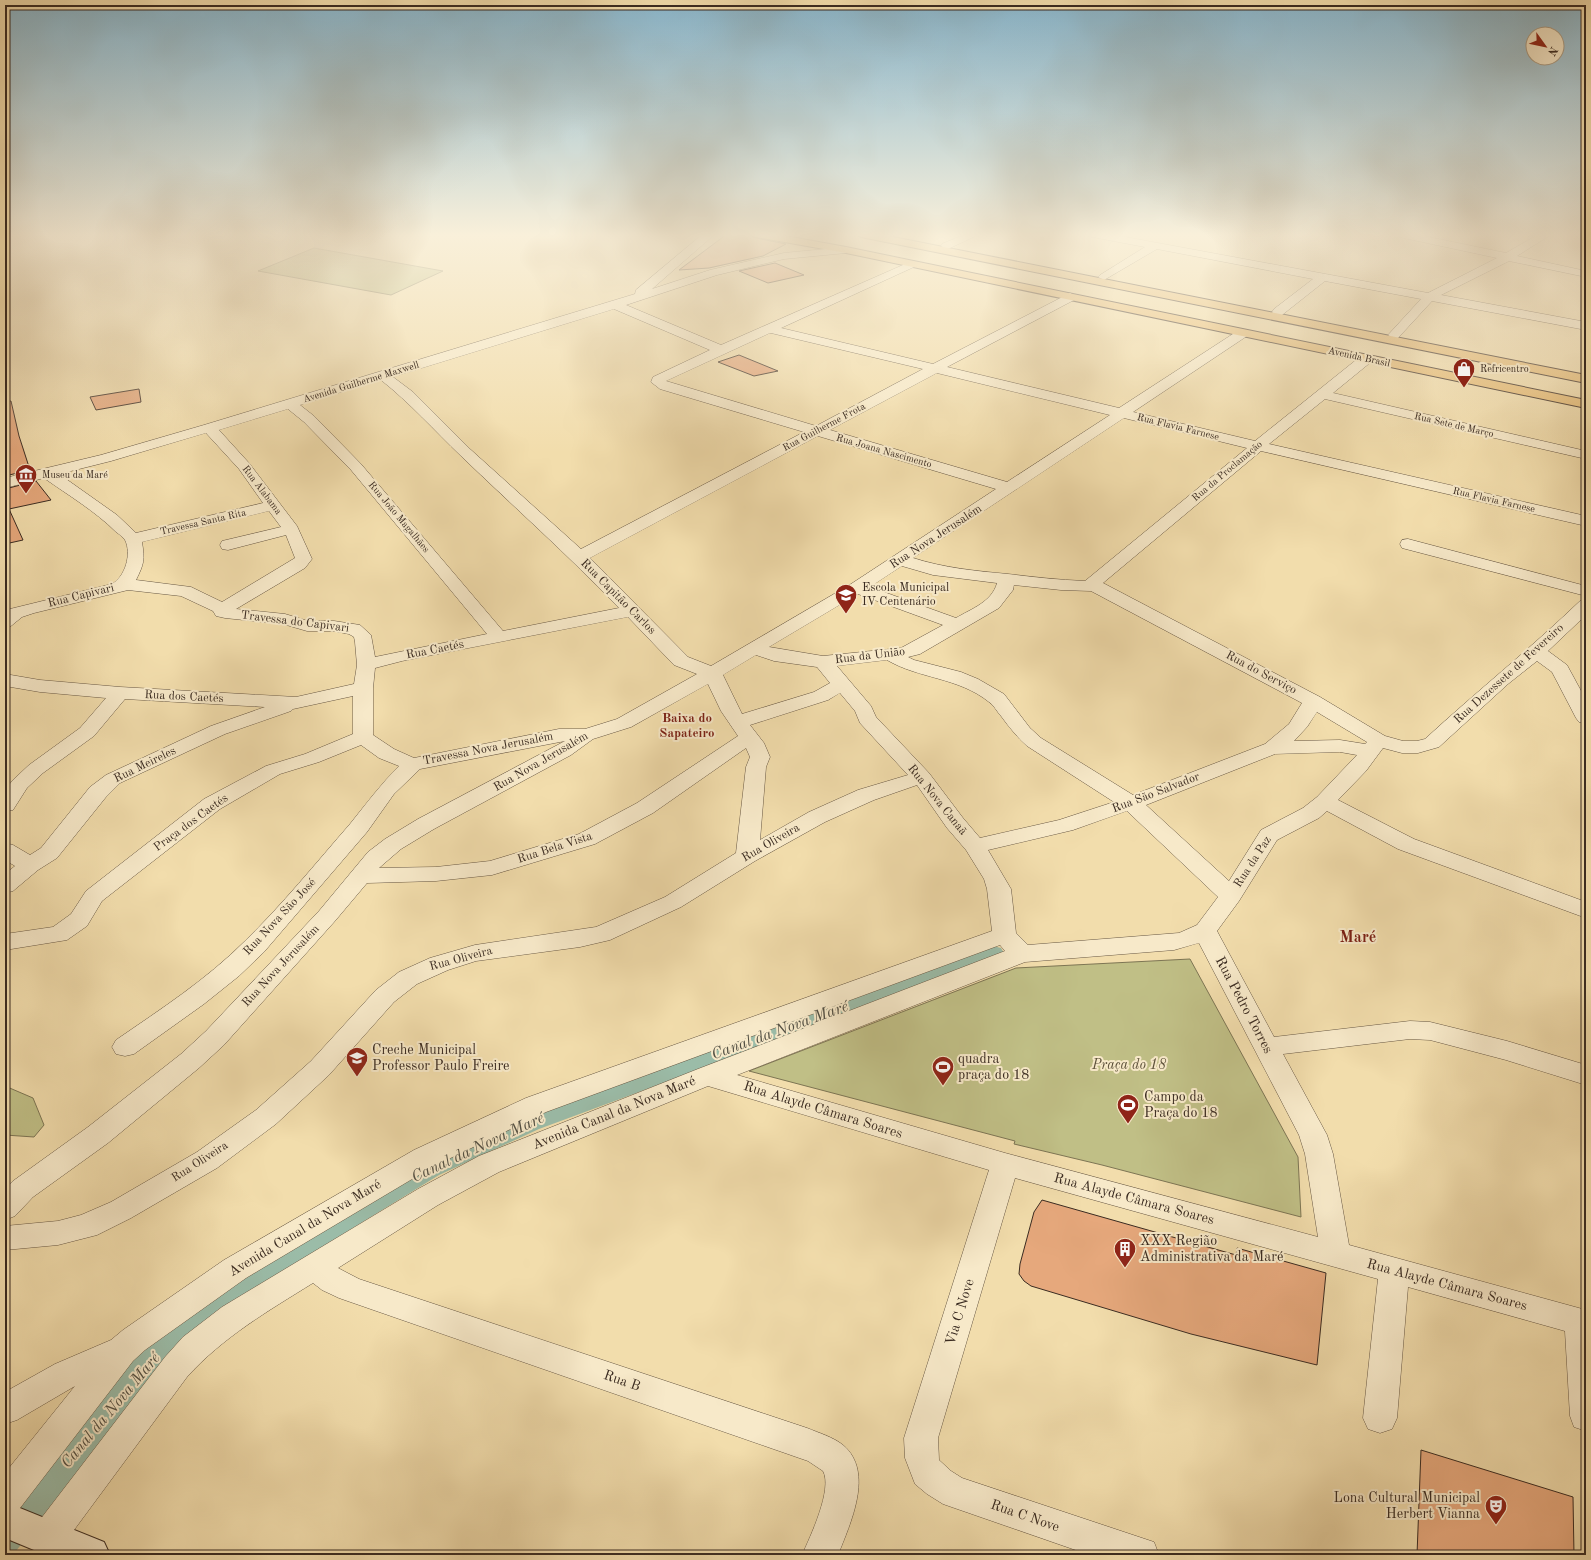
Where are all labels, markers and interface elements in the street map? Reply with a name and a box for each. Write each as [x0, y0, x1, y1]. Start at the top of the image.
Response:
north arrow [1525, 26, 1565, 66]
text: N [1545, 44, 1559, 58]
street label: Avenida Brasil [1327, 346, 1391, 369]
shop icon: Refricentro [1451, 356, 1477, 389]
street label: Avenida Guilherme Maxwell [302, 359, 420, 404]
place label: Refricentro [1480, 364, 1529, 374]
street label: Rua Guilherme Frota [781, 401, 867, 453]
street label: Rua Sete de Março [1413, 411, 1495, 439]
street label: Rua Flavia Farnese [1136, 412, 1220, 442]
street label: Rua Joana Nascimento [835, 433, 933, 469]
street label: Rua da Proclamação [1190, 439, 1264, 503]
museum icon: Museu da Maré [13, 462, 39, 495]
street label: Rua Alabama [240, 464, 284, 516]
place label: Museu da Maré [42, 470, 108, 480]
street label: Rua João Magalhães [367, 480, 431, 554]
street label: Rua Flavia Farnese [1452, 486, 1537, 514]
street label: Rua Nova Jerusalém [888, 503, 985, 571]
street label: Travessa Santa Rita [159, 507, 247, 537]
street label: Rua Capitão Carlos [578, 557, 658, 637]
street label: Rua Capivari [47, 582, 115, 610]
school or university icon: Escola Municipal IV Centenário [833, 582, 859, 615]
place label: Escola Municipal IV Centenário [862, 582, 949, 608]
street label: Travessa do Capivari [240, 609, 350, 635]
street label: Rua Dezessete de Fevereiro [1452, 622, 1566, 726]
street label: Rua Caetés [405, 639, 465, 661]
street label: Rua da União [834, 646, 906, 666]
street label: Rua do Serviço [1224, 649, 1299, 697]
street label: Rua dos Caetés [144, 689, 224, 705]
district label: Baixa do Sapateiro [659, 712, 715, 740]
street label: Travessa Nova Jerusalém [422, 730, 555, 768]
street label: Rua Nova Jerusalém [492, 730, 591, 794]
street label: Rua Meireles [112, 745, 178, 785]
street label: Rua Nova Canaã [905, 763, 969, 837]
street label: Rua São Salvador [1111, 771, 1201, 815]
street label: Praça dos Caetés [152, 792, 230, 854]
street label: Rua Oliveira [740, 822, 802, 864]
street label: Rua Bela Vista [516, 830, 594, 866]
street label: Rua da Paz [1232, 834, 1274, 890]
street label: Rua Nova São José [241, 876, 319, 958]
street label: Rua Nova Jerusalém [240, 922, 322, 1009]
district label: Maré [1340, 930, 1376, 946]
street label: Rua Oliveira [428, 945, 494, 973]
street label: Rua Pedro Torres [1213, 954, 1275, 1056]
water label: Canal da Nova Maré [709, 998, 852, 1063]
place label: Creche Municipal Professor Paulo Freire [372, 1043, 510, 1073]
school or university icon: Creche Municipal Professor Paulo Freire [344, 1045, 370, 1078]
place label: quadra praça do 18 [958, 1052, 1029, 1082]
sports icon: quadra praça do 18 [930, 1054, 956, 1087]
park label: Praça do 18 [1091, 1058, 1167, 1072]
street label: Avenida Canal da Nova Maré [530, 1074, 698, 1152]
street label: Rua Alayde Câmara Soares [742, 1079, 904, 1141]
place label: Campo da Praça do 18 [1144, 1090, 1218, 1120]
sports icon: Campo da Praça do 18 [1115, 1092, 1141, 1125]
water label: Canal da Nova Maré [409, 1110, 548, 1186]
street label: Rua Oliveira [170, 1139, 230, 1185]
street label: Rua Alayde Câmara Soares [1052, 1171, 1216, 1227]
street label: Avenida Canal da Nova Maré [226, 1177, 384, 1279]
place label: XXX Região Administrativa da Maré [1140, 1234, 1283, 1264]
building icon: XXX Região Administrativa da Maré [1112, 1236, 1138, 1269]
street label: Rua Alayde Câmara Soares [1365, 1257, 1529, 1313]
street label: Via C Nove [943, 1277, 977, 1347]
water label: Canal da Nova Maré [58, 1349, 164, 1471]
street label: Rua B [602, 1368, 642, 1394]
place label: Lona Cultural Municipal Herbert Vianna [1334, 1491, 1480, 1521]
theatre icon: Lona Cultural Municipal Herbert Vianna [1483, 1493, 1509, 1526]
street label: Rua C Nove [989, 1498, 1061, 1534]

